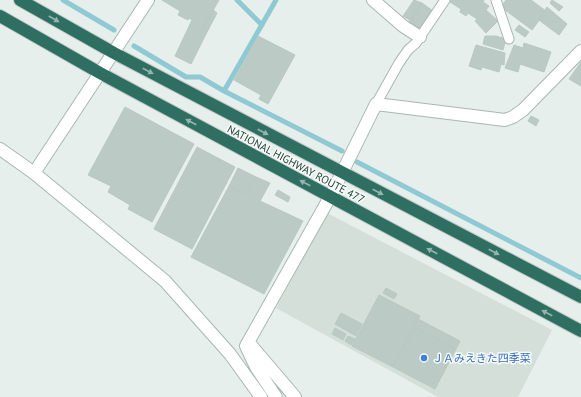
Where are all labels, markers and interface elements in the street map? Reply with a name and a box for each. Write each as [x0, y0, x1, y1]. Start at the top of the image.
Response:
one-way arrow [48, 16, 60, 23]
one-way arrow [142, 68, 154, 74]
one-way arrow [185, 118, 196, 125]
street label: NATIONAL HIGHWAY ROUTE 477 [225, 122, 367, 206]
one-way arrow [257, 128, 269, 135]
one-way arrow [299, 180, 311, 187]
one-way arrow [372, 189, 384, 195]
one-way arrow [426, 248, 438, 255]
one-way arrow [488, 249, 499, 255]
one-way arrow [541, 309, 552, 316]
place label: ＪＡみえきた四季菜 [432, 351, 531, 365]
marker: ＪＡみえきた四季菜 [419, 353, 429, 363]

